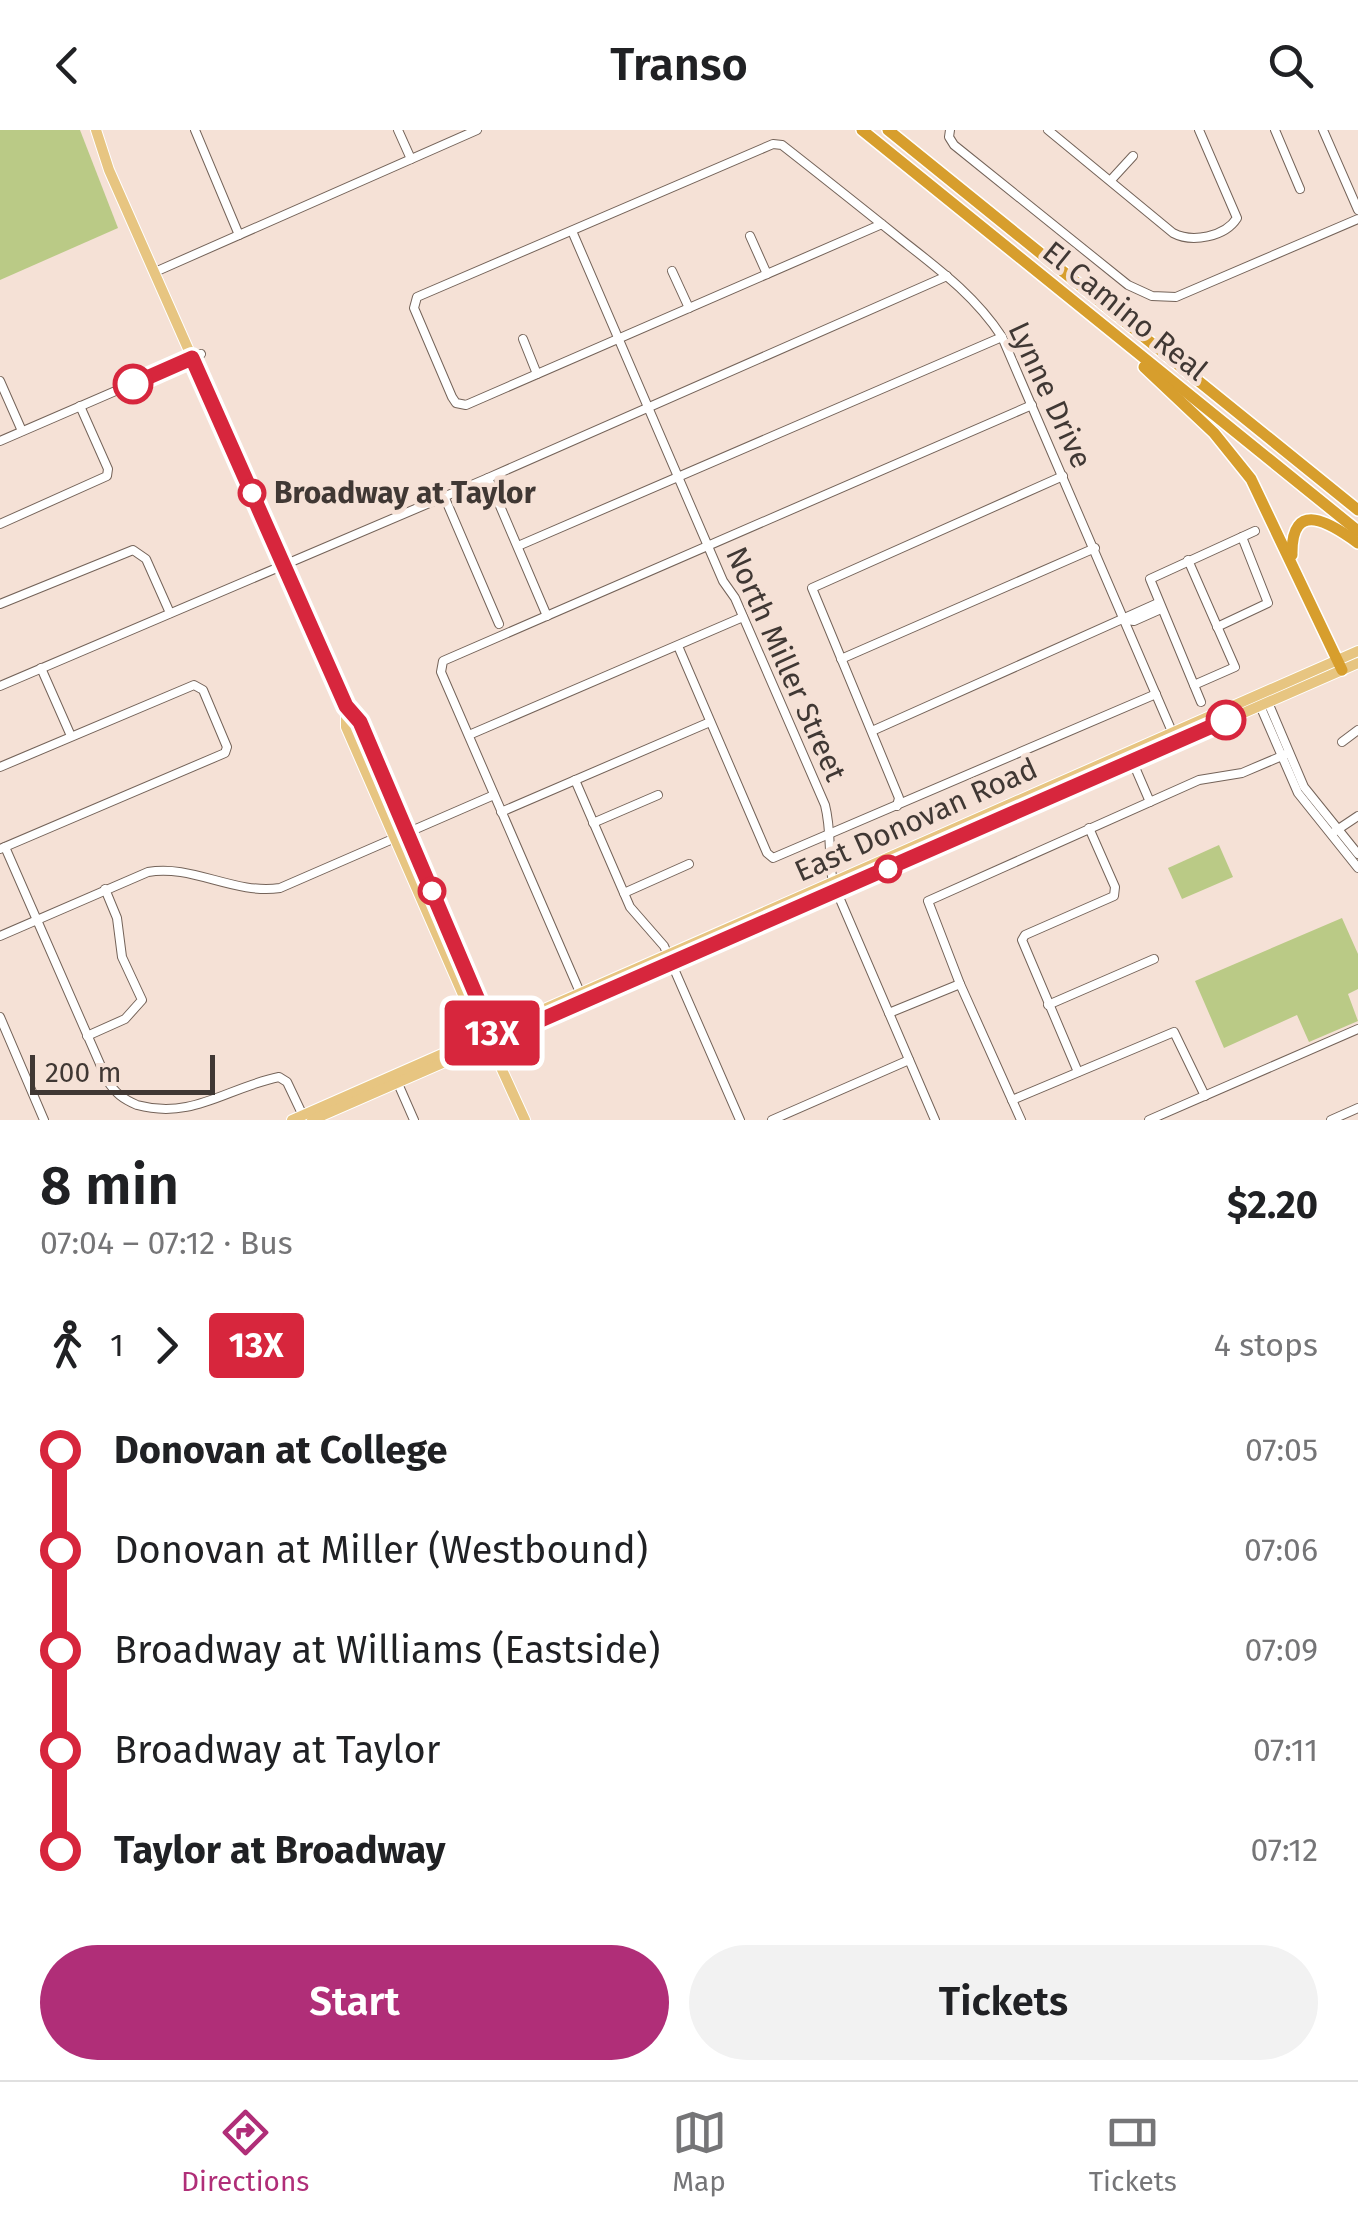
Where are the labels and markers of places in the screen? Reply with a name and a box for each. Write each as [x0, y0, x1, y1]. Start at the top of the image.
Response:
unlabelled marker [114, 365, 152, 403]
place label: Broadway at Taylor [274, 475, 537, 511]
marker: Broadway at Taylor [239, 480, 265, 506]
unlabelled marker [1207, 701, 1245, 739]
unlabelled marker [875, 856, 901, 882]
unlabelled marker [419, 878, 445, 904]

